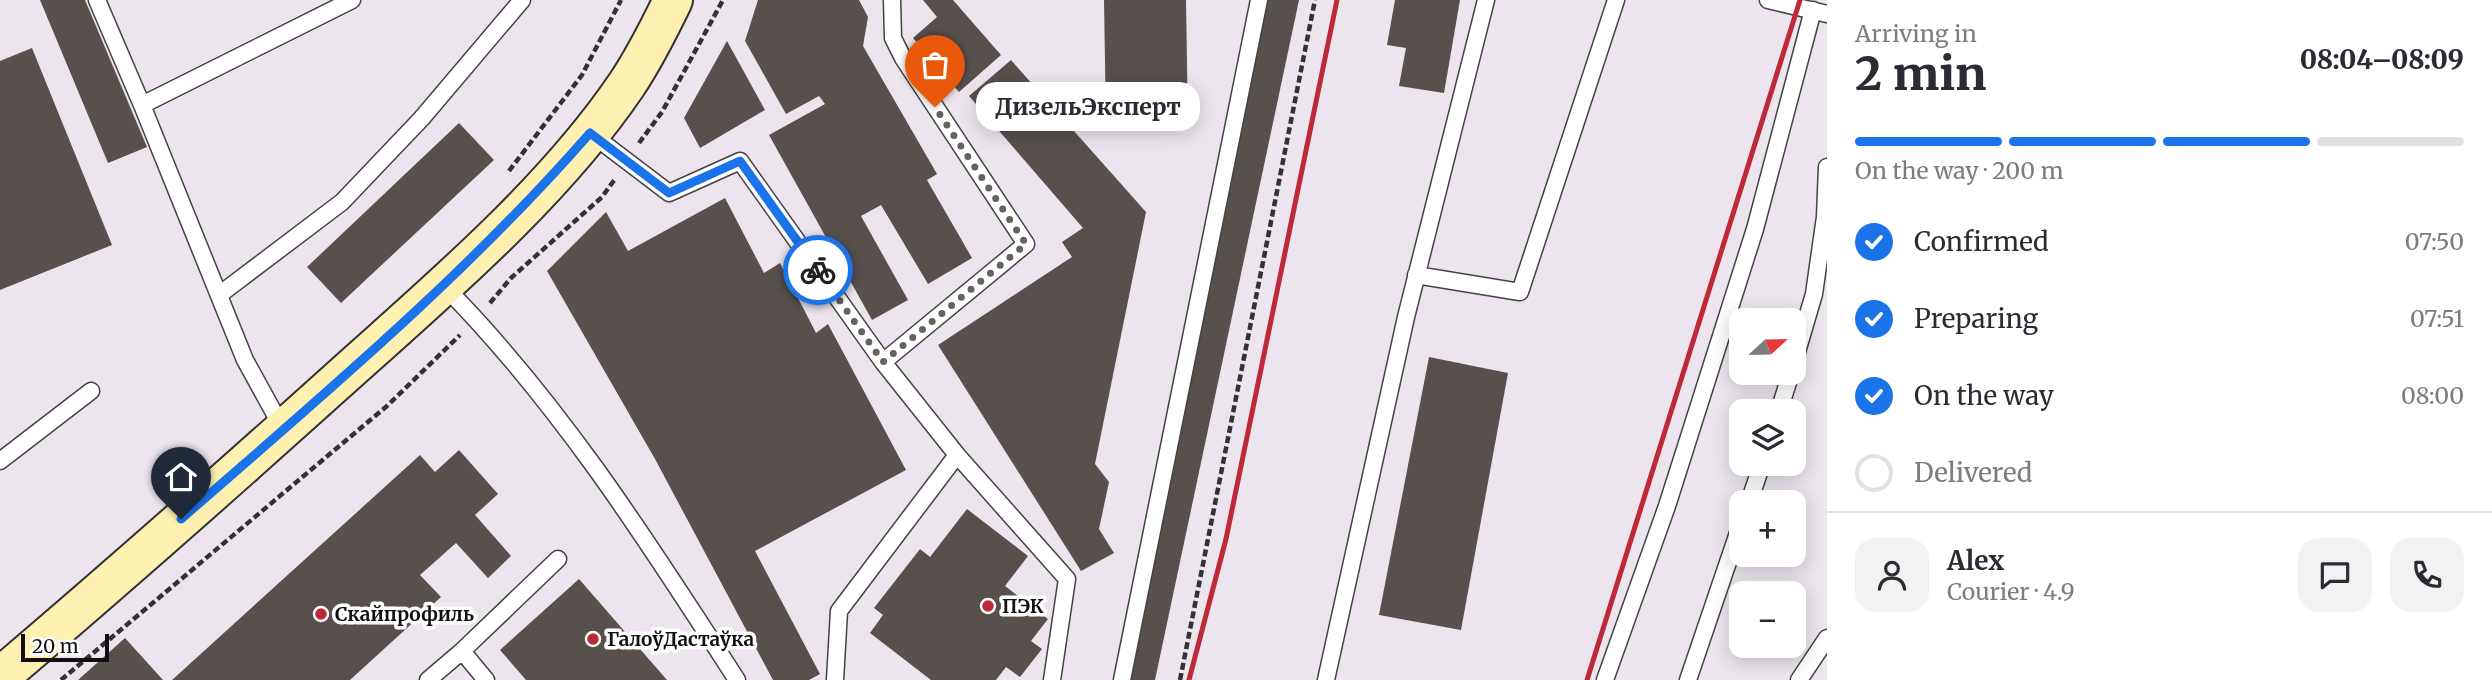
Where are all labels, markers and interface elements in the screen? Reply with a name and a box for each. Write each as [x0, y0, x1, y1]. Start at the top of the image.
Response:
text: Arriving in [1855, 19, 1977, 48]
pin [905, 35, 965, 107]
text: 08:04–08:09 [2300, 43, 2464, 76]
text: 2 min [1855, 45, 1987, 103]
icon: bag [916, 46, 954, 84]
callout: ДизельЭксперт [977, 82, 1201, 132]
text: ДизельЭксперт [995, 92, 1181, 121]
text: On the way · 200 m [1855, 156, 2064, 185]
icon: check [1855, 223, 1893, 261]
text: Confirmed [1914, 225, 2049, 258]
text: 07:50 [2405, 227, 2464, 256]
courier [783, 235, 853, 305]
icon: bike [799, 251, 837, 289]
icon: check [1855, 300, 1893, 338]
text: Preparing [1914, 302, 2038, 335]
text: 07:51 [2410, 304, 2464, 333]
north arrow [1729, 308, 1806, 385]
map controls [1729, 308, 1806, 658]
icon: check [1855, 377, 1893, 415]
text: On the way [1914, 379, 2054, 412]
text: 08:00 [2401, 381, 2464, 410]
button: layers [1729, 399, 1806, 476]
pin [151, 447, 211, 519]
text: Delivered [1914, 456, 2033, 489]
icon: home [162, 458, 200, 496]
button: + [1729, 490, 1806, 567]
button: person [1855, 538, 1929, 612]
button: chat [2298, 538, 2372, 612]
button: phone [2390, 538, 2464, 612]
text: Alex [1947, 544, 2004, 577]
text: Courier · 4.9 [1947, 577, 2075, 606]
button: − [1729, 581, 1806, 658]
place label: ПЭК [1002, 594, 1044, 618]
marker: ПЭК [980, 598, 996, 614]
place label: Скайпрофиль [335, 602, 474, 626]
marker: Скайпрофиль [313, 606, 329, 622]
place label: ГалоўДастаўка [607, 627, 755, 651]
scale bar [21, 631, 108, 663]
marker: ГалоўДастаўка [585, 631, 601, 647]
text: 20 m [32, 634, 79, 658]

